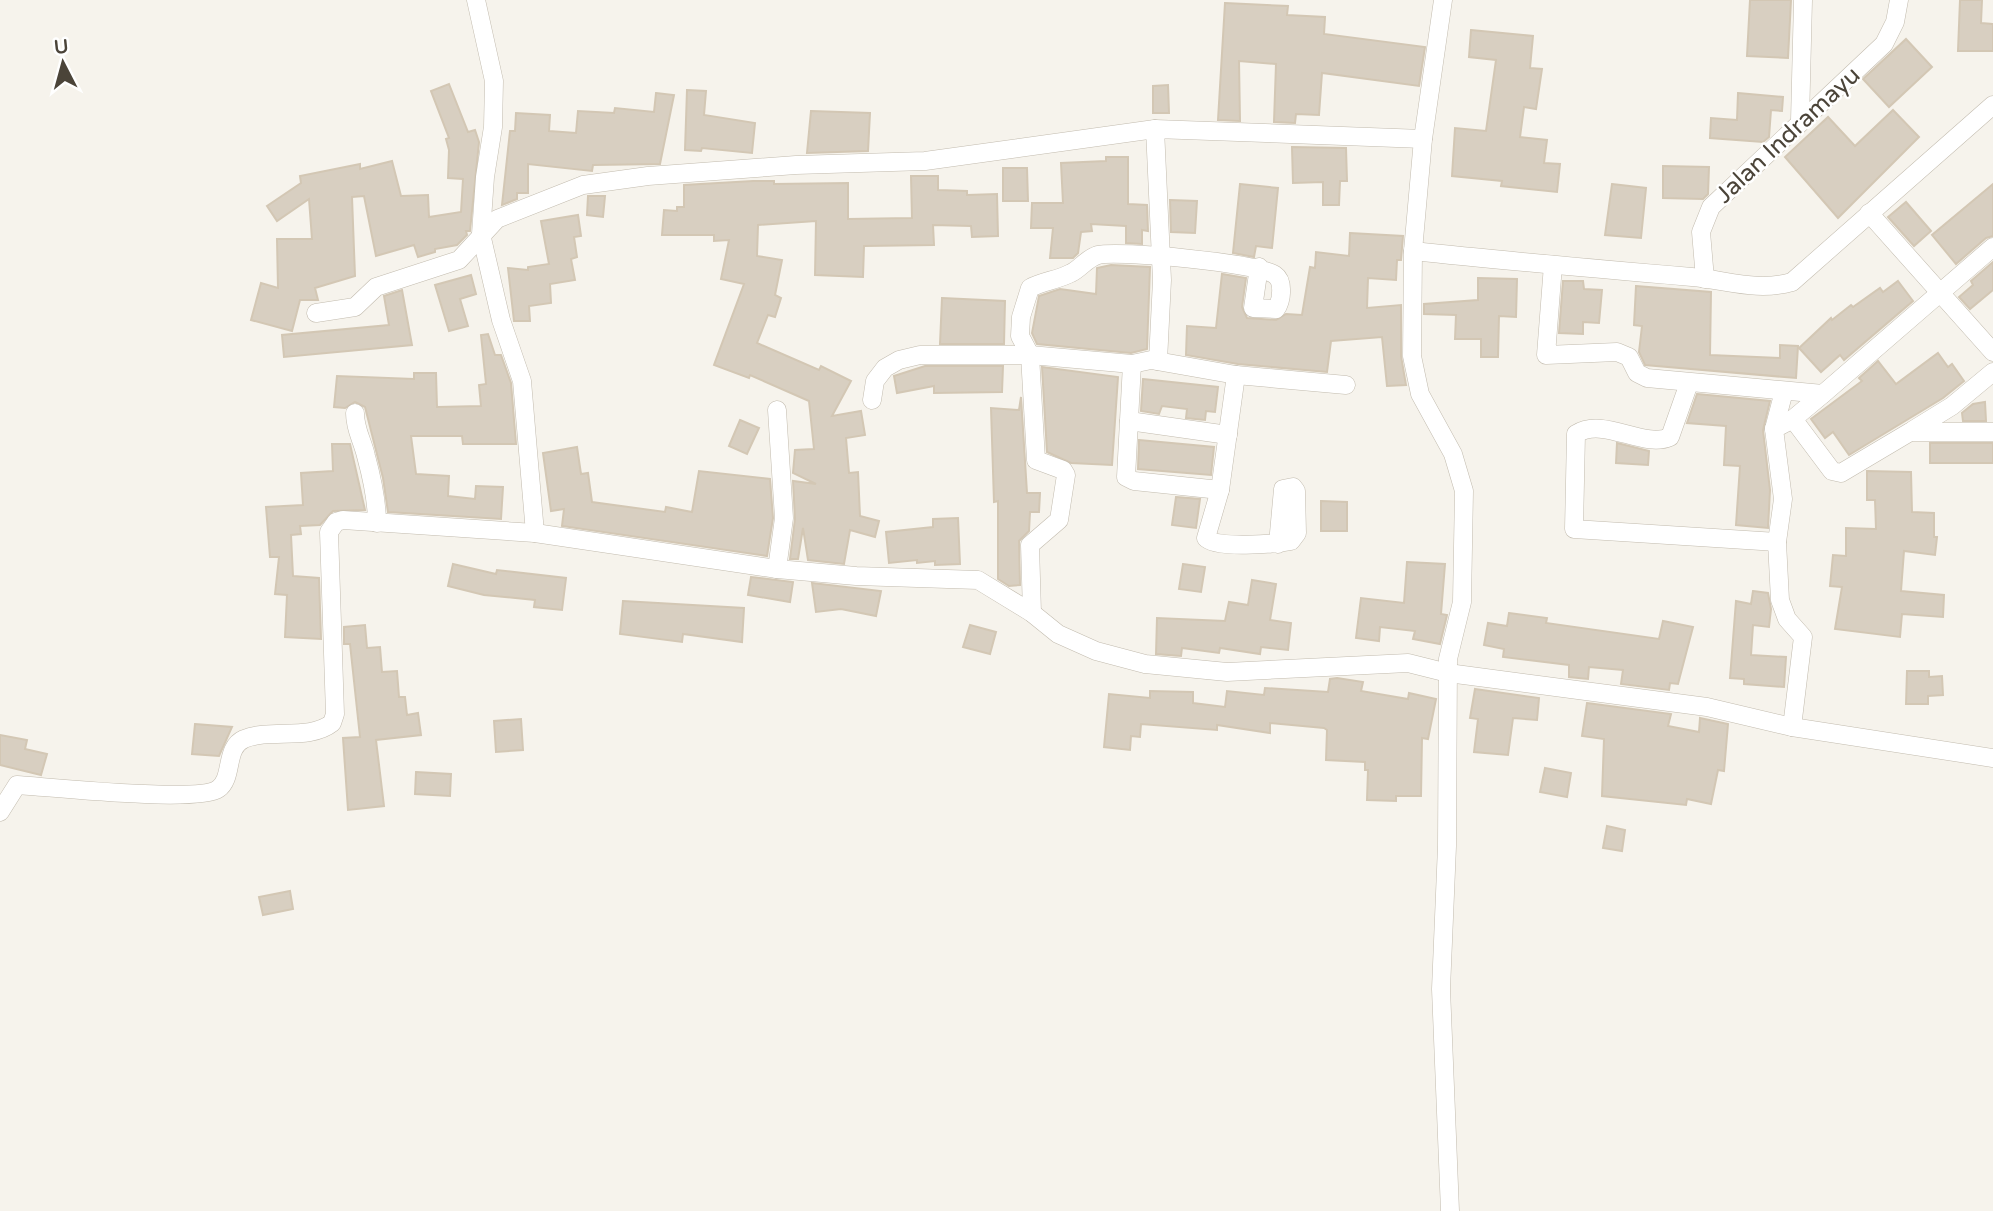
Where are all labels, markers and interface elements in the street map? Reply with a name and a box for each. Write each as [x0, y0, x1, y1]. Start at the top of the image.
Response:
north arrow [28, 28, 98, 98]
text: U [53, 35, 70, 59]
street label: Jalan Indramayu [1710, 61, 1866, 209]

